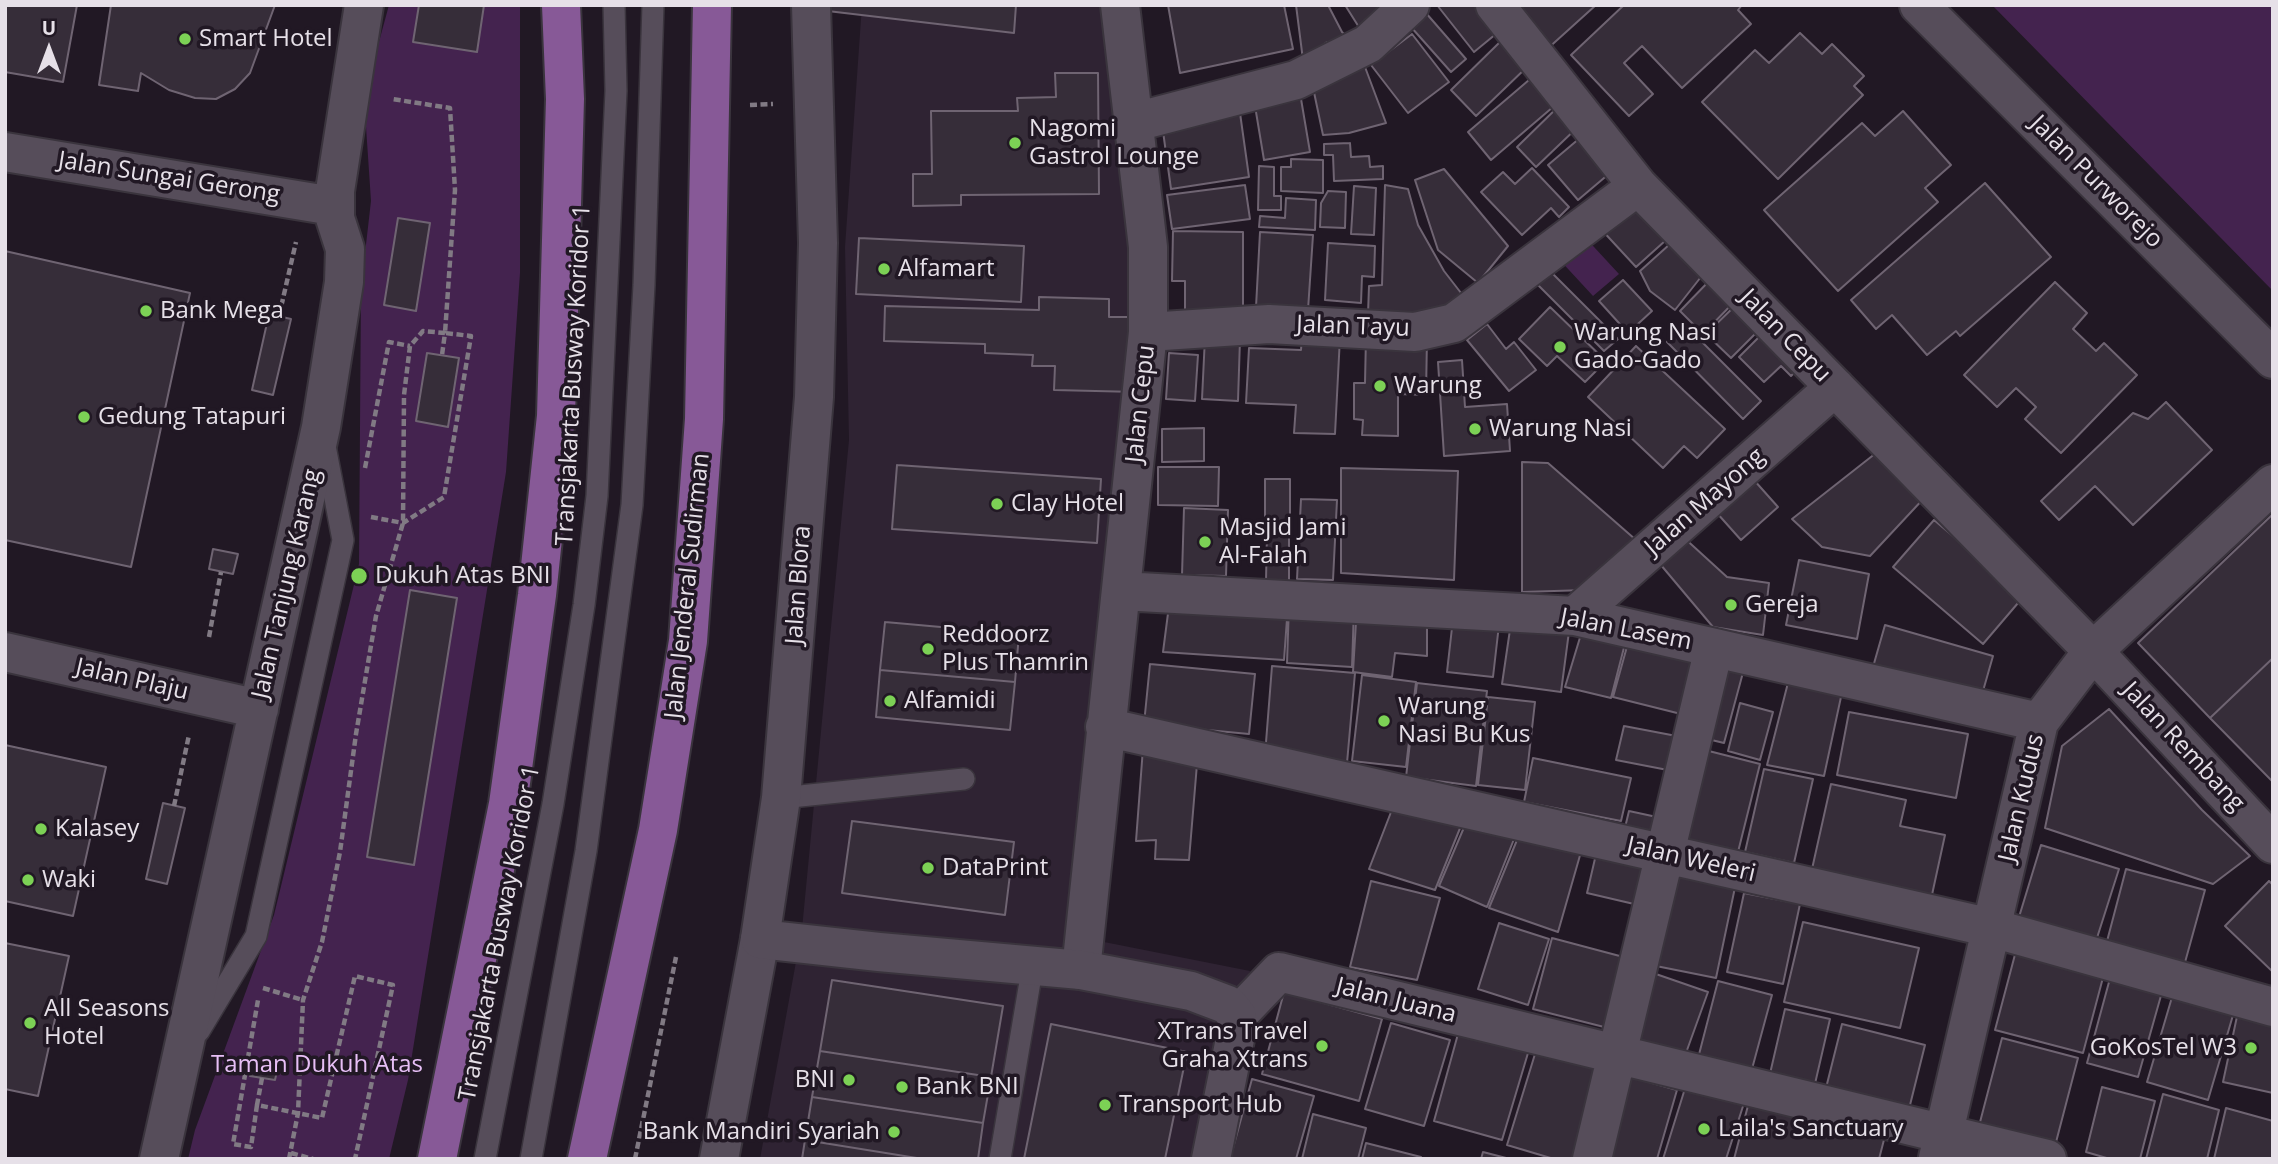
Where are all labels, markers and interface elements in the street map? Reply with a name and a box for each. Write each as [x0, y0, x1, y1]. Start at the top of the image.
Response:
north arrow [14, 14, 84, 84]
text: U [42, 15, 56, 41]
place label: Smart Hotel [199, 25, 333, 53]
marker: Smart Hotel [177, 31, 193, 47]
street label: Jalan Purworejo [2024, 110, 2168, 254]
place label: Nagomi Gastrol Lounge [1029, 115, 1199, 171]
marker: Nagomi Gastrol Lounge [1007, 135, 1023, 151]
street label: Jalan Sungai Gerong [56, 146, 282, 210]
street label: Transjakarta Busway Koridor 1 [551, 204, 597, 546]
place label: Alfamart [898, 255, 995, 283]
marker: Alfamart [876, 261, 892, 277]
street label: Jalan Cepu [1734, 284, 1836, 388]
place label: Bank Mega [160, 297, 284, 325]
marker: Bank Mega [138, 303, 154, 319]
street label: Jalan Tayu [1296, 311, 1410, 343]
place label: Warung Nasi Gado-Gado [1574, 319, 1717, 375]
marker: Warung Nasi Gado-Gado [1552, 339, 1568, 355]
street label: Jalan Cepu [1121, 344, 1161, 464]
place label: Warung [1394, 372, 1482, 400]
marker: Warung [1372, 378, 1388, 394]
place label: Gedung Tatapuri [98, 403, 286, 431]
marker: Gedung Tatapuri [76, 409, 92, 425]
place label: Warung Nasi [1489, 415, 1632, 443]
marker: Warung Nasi [1467, 421, 1483, 437]
street label: Jalan Mayong [1639, 442, 1771, 562]
street label: Jalan Jenderal Sudirman [660, 452, 716, 720]
street label: Jalan Tanjung Karang [247, 466, 327, 702]
place label: Clay Hotel [1011, 490, 1124, 518]
marker: Clay Hotel [989, 496, 1005, 512]
place label: Masjid Jami Al-Falah [1219, 514, 1346, 570]
street label: Jalan Blora [780, 525, 818, 645]
marker: Masjid Jami Al-Falah [1197, 534, 1213, 550]
place label: Dukuh Atas BNI [375, 562, 550, 590]
marker: Dukuh Atas BNI [349, 566, 369, 586]
place label: Gereja [1745, 591, 1819, 619]
marker: Gereja [1723, 597, 1739, 613]
street label: Jalan Lasem [1558, 603, 1694, 657]
place label: Reddoorz Plus Thamrin [942, 621, 1089, 677]
marker: Reddoorz Plus Thamrin [920, 641, 936, 657]
street label: Jalan Plaju [73, 653, 191, 707]
street label: Jalan Rembang [2116, 676, 2250, 818]
place label: Alfamidi [904, 687, 996, 715]
marker: Alfamidi [882, 693, 898, 709]
place label: Warung Nasi Bu Kus [1398, 693, 1530, 749]
marker: Warung Nasi Bu Kus [1376, 713, 1392, 729]
street label: Jalan Kudus [1993, 731, 2051, 865]
street label: Transjakarta Busway Koridor 1 [453, 763, 547, 1103]
place label: Kalasey [55, 815, 139, 843]
marker: Kalasey [33, 821, 49, 837]
street label: Jalan Weleri [1624, 831, 1758, 889]
place label: DataPrint [942, 854, 1048, 882]
marker: DataPrint [920, 860, 936, 876]
place label: Waki [42, 866, 96, 894]
marker: Waki [20, 872, 36, 888]
street label: Jalan Juana [1333, 972, 1459, 1030]
place label: All Seasons Hotel [44, 995, 170, 1051]
marker: All Seasons Hotel [22, 1015, 38, 1031]
place label: XTrans Travel Graha Xtrans [1157, 1018, 1308, 1074]
place label: GoKosTel W3 [2090, 1034, 2237, 1062]
marker: XTrans Travel Graha Xtrans [1314, 1038, 1330, 1054]
marker: GoKosTel W3 [2243, 1040, 2259, 1056]
park label: Taman Dukuh Atas [211, 1051, 423, 1079]
place label: BNI [795, 1066, 835, 1094]
marker: BNI [841, 1072, 857, 1088]
place label: Bank BNI [916, 1073, 1019, 1101]
marker: Bank BNI [894, 1079, 910, 1095]
place label: Transport Hub [1119, 1091, 1282, 1119]
marker: Transport Hub [1097, 1097, 1113, 1113]
place label: Laila's Sanctuary [1718, 1115, 1903, 1143]
place label: Bank Mandiri Syariah [643, 1118, 880, 1146]
marker: Laila's Sanctuary [1696, 1121, 1712, 1137]
marker: Bank Mandiri Syariah [886, 1124, 902, 1140]

